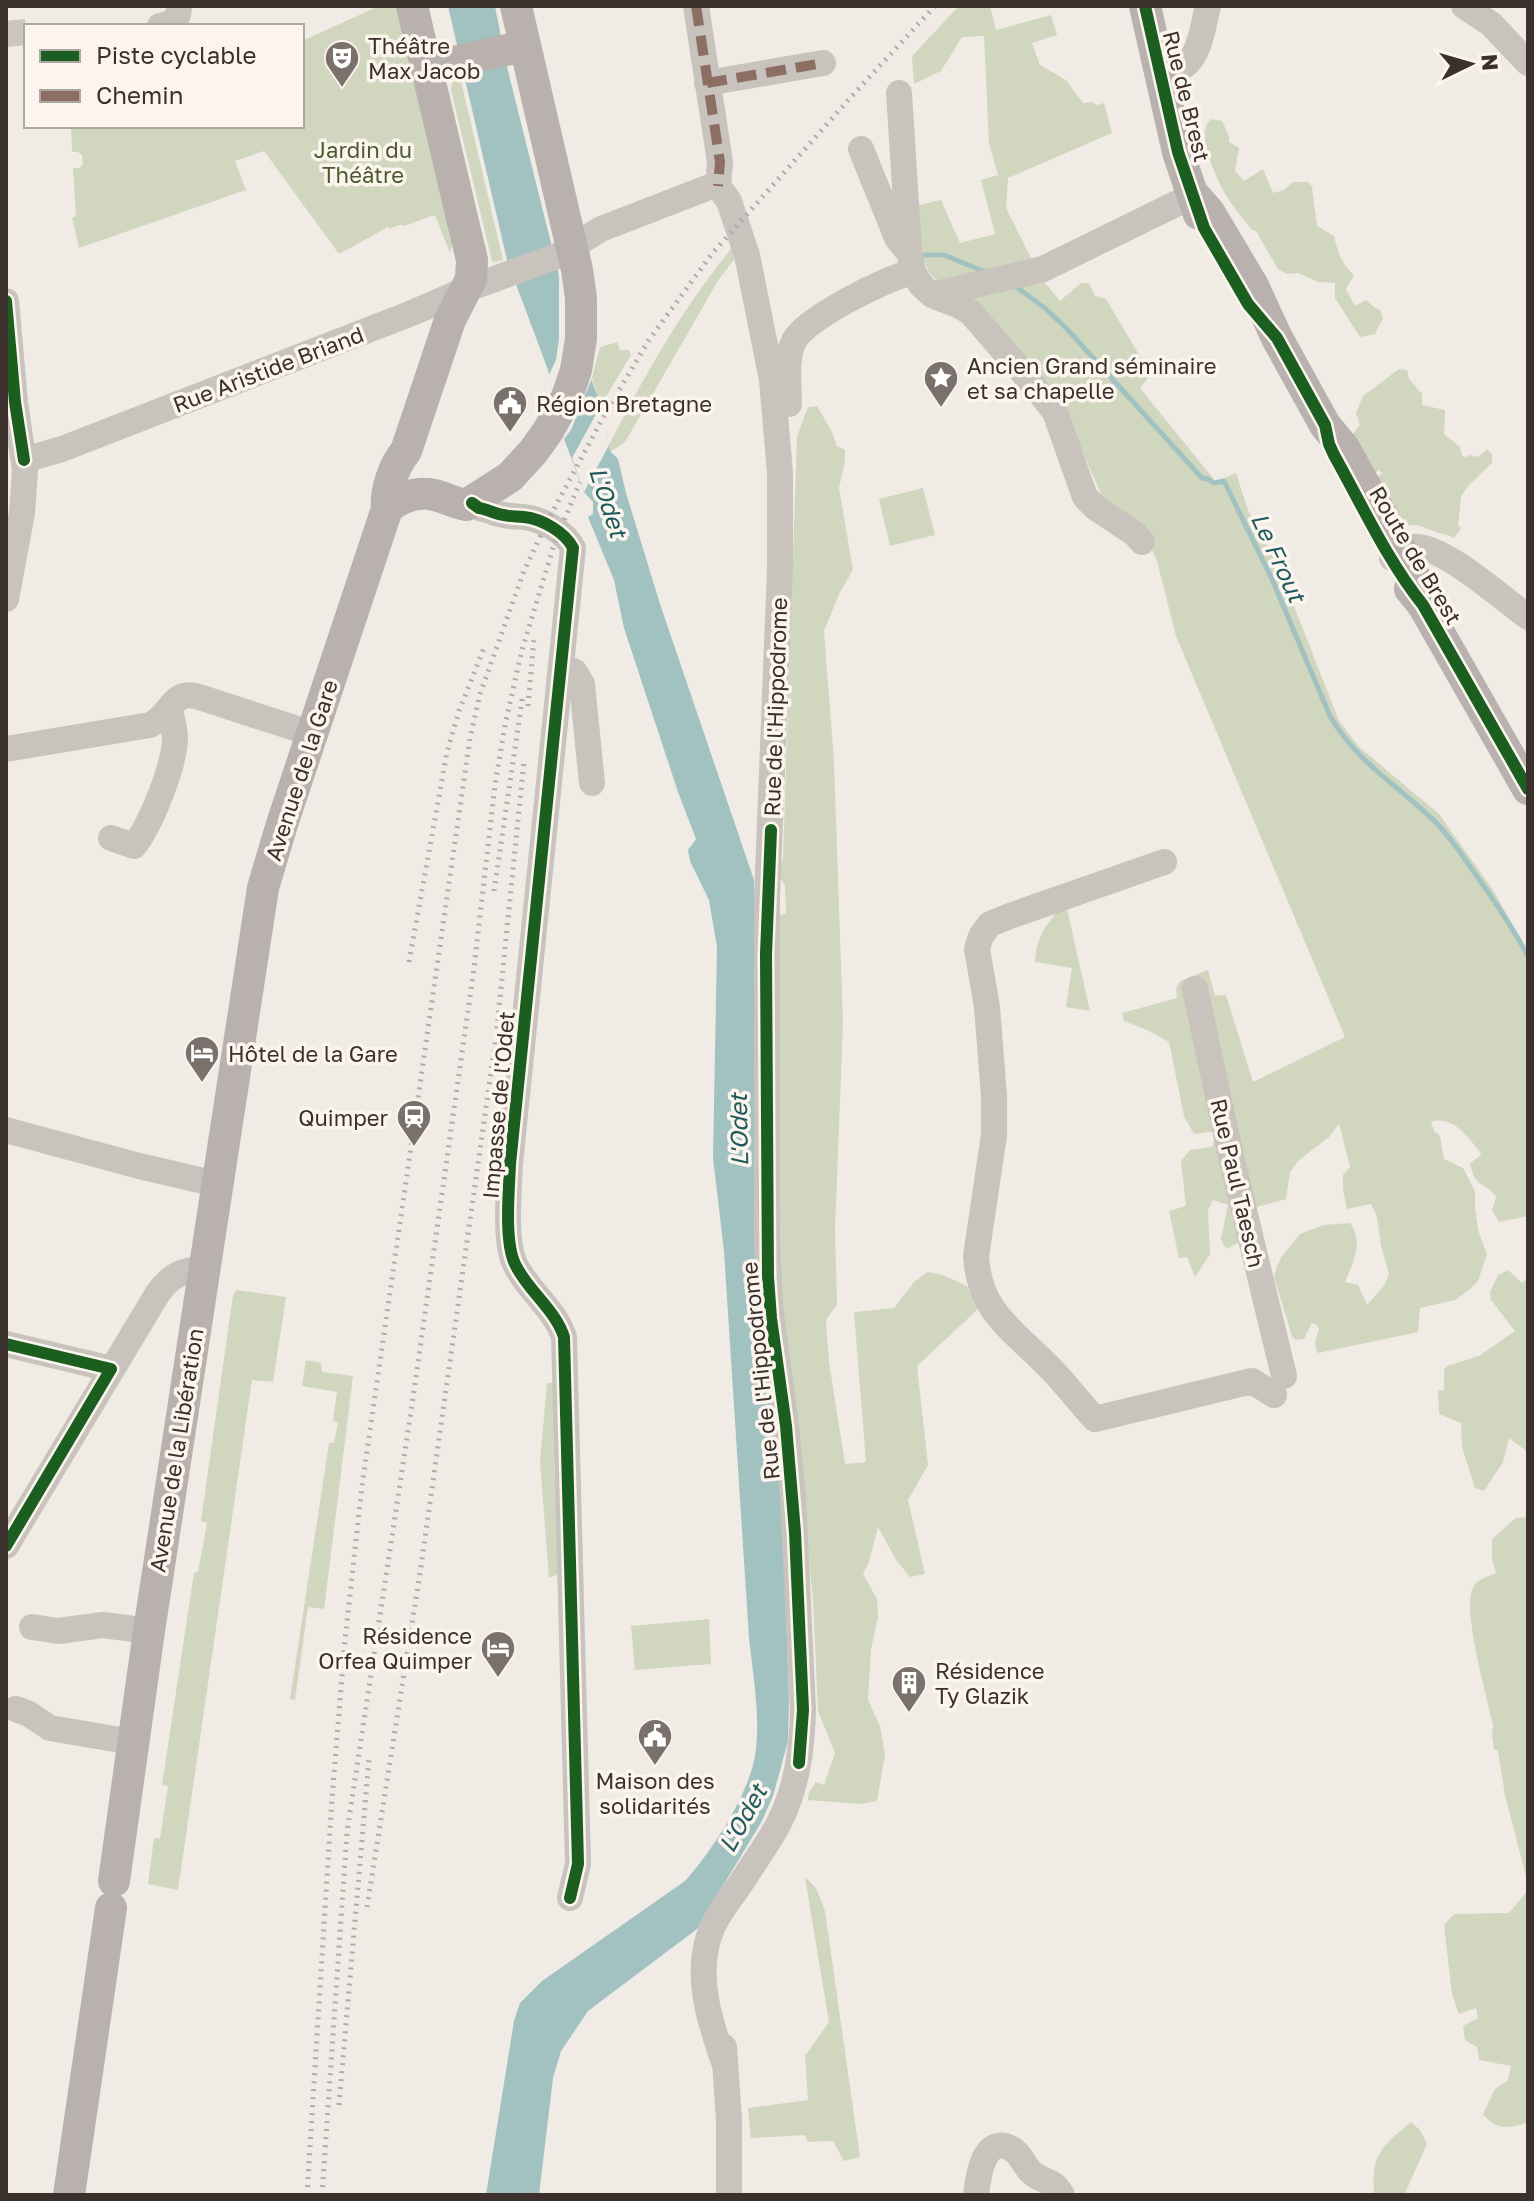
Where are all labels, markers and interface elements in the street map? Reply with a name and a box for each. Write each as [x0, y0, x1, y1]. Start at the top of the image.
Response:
legend [24, 24, 304, 128]
north arrow [1430, 24, 1510, 104]
street label: Rue de Brest [1158, 28, 1216, 164]
place label: Théâtre Max Jacob [368, 32, 480, 84]
theatre icon: Théâtre Max Jacob [323, 39, 361, 89]
text: Piste cyclable [96, 40, 256, 69]
text: N [1476, 53, 1505, 72]
text: Chemin [96, 80, 183, 109]
park label: Jardin du Théâtre [314, 136, 412, 188]
street label: Rue Aristide Briand [169, 320, 367, 418]
place label: Ancien Grand séminaire et sa chapelle [967, 352, 1217, 404]
place icon: Ancien Grand séminaire et sa chapelle [922, 359, 960, 409]
public building icon: Région Bretagne [491, 384, 529, 434]
place label: Région Bretagne [536, 390, 712, 417]
water label: L'Odet [584, 463, 635, 543]
street label: Route de Brest [1364, 481, 1468, 629]
water label: Le Frout [1246, 508, 1313, 608]
street label: Rue de l'Hippodrome [758, 597, 792, 817]
street label: Avenue de la Gare [259, 676, 343, 864]
street label: Impasse de l'Odet [476, 1010, 520, 1200]
hotel icon: Hôtel de la Gare [183, 1034, 221, 1084]
place label: Hôtel de la Gare [228, 1040, 398, 1067]
water label: L'Odet [723, 1091, 753, 1167]
street label: Rue Paul Taesch [1205, 1096, 1271, 1270]
station icon: Quimper [395, 1098, 433, 1148]
place label: Quimper [298, 1104, 388, 1131]
street label: Rue de l'Hippodrome [735, 1261, 785, 1481]
street label: Avenue de la Libération [143, 1326, 209, 1574]
place label: Résidence Orfea Quimper [318, 1622, 472, 1674]
hotel icon: Résidence Orfea Quimper [479, 1629, 517, 1679]
place label: Résidence Ty Glazik [935, 1657, 1045, 1709]
building icon: Résidence Ty Glazik [890, 1664, 928, 1714]
public building icon: Maison des solidarités [636, 1717, 674, 1767]
place label: Maison des solidarités [595, 1767, 715, 1819]
water label: L'Odet [712, 1777, 773, 1857]

